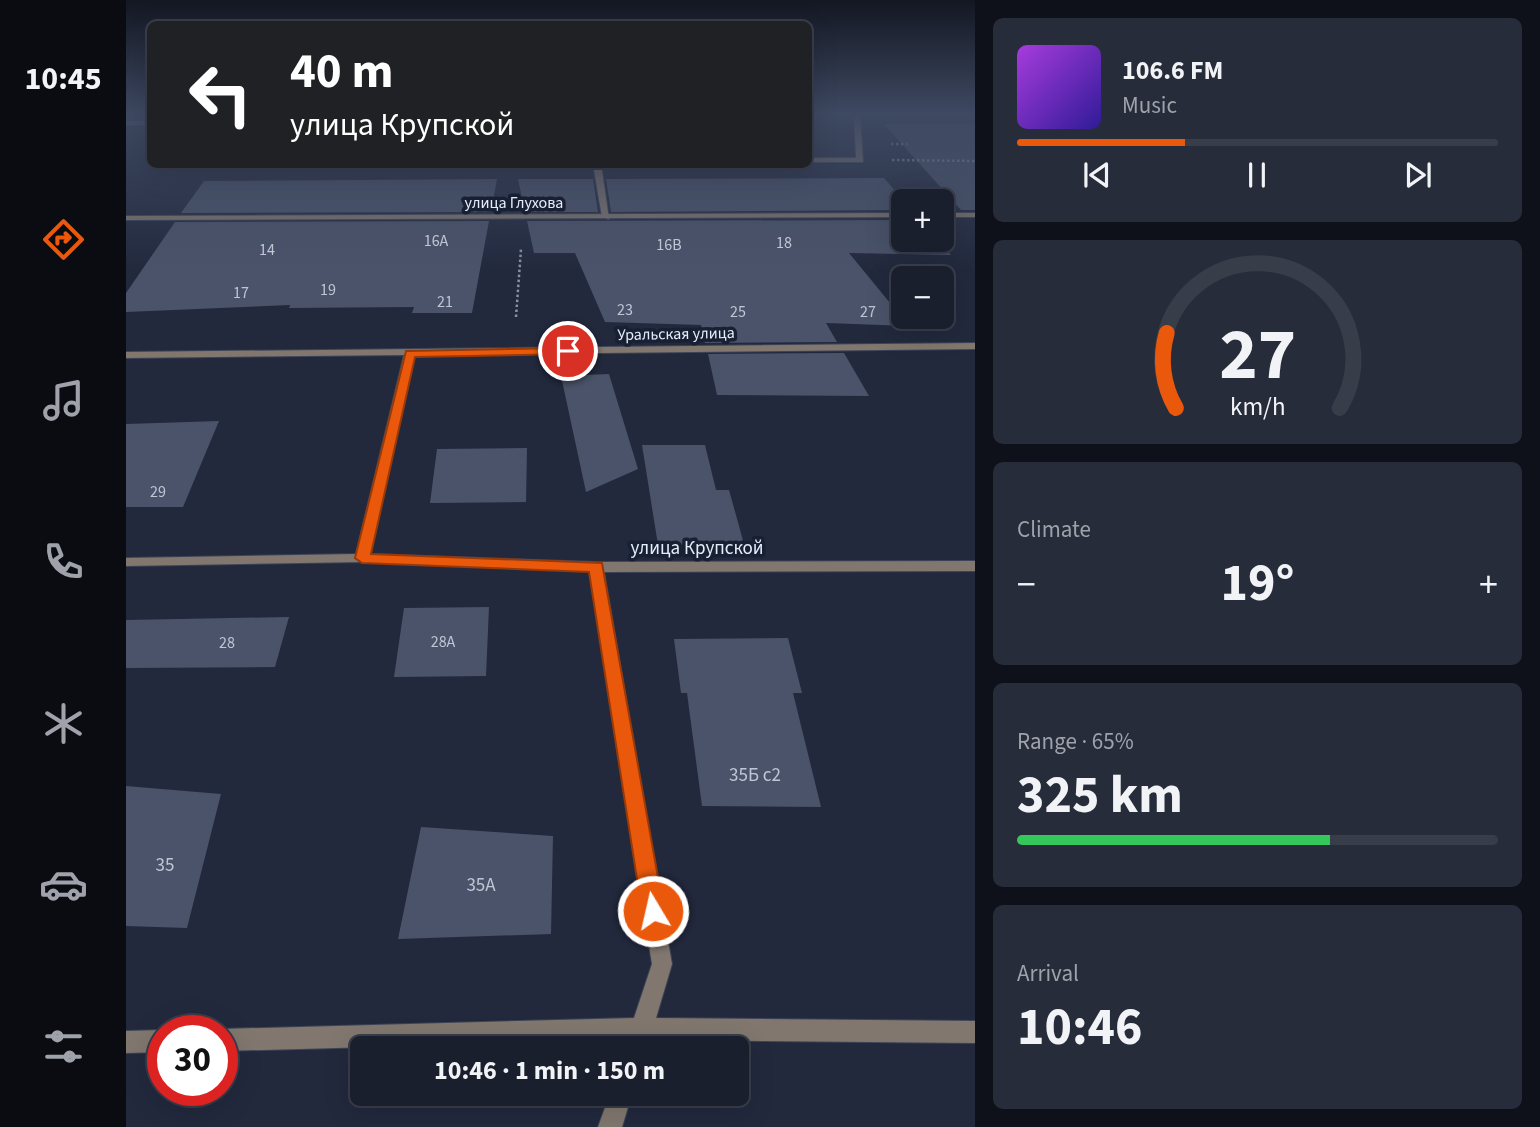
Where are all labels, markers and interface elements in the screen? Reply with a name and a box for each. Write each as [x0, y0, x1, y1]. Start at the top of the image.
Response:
text: 40 m [290, 37, 394, 107]
icon: left [175, 49, 266, 140]
text: 106.6 FM [1122, 52, 1223, 89]
text: 10:45 [24, 56, 102, 102]
text: Music [1122, 89, 1177, 122]
text: улица Крупской [290, 102, 514, 148]
icon: previous [1078, 156, 1116, 194]
icon: pause [1238, 156, 1276, 194]
icon: next [1399, 156, 1437, 194]
map controls [891, 189, 954, 329]
button: + [891, 189, 954, 252]
street label: улица Глухова [465, 192, 563, 214]
icon: directions [39, 215, 88, 264]
house number: 16А [424, 230, 449, 252]
house number: 18 [776, 232, 792, 254]
house number: 16В [656, 234, 682, 256]
house number: 14 [259, 239, 275, 261]
button: − [891, 266, 954, 329]
house number: 19 [320, 279, 336, 301]
house number: 17 [233, 282, 249, 304]
house number: 21 [437, 291, 453, 313]
house number: 23 [617, 299, 633, 321]
house number: 25 [730, 301, 746, 323]
house number: 27 [860, 301, 876, 323]
text: 27 [1219, 303, 1296, 407]
pin [538, 321, 598, 381]
street label: Уральская улица [617, 322, 735, 346]
icon: arrive [549, 332, 587, 370]
icon: music [39, 376, 88, 425]
text: km/h [1230, 388, 1285, 424]
house number: 29 [150, 481, 166, 503]
text: Climate [1017, 513, 1091, 546]
street label: улица Крупской [630, 535, 764, 562]
icon: phone [39, 537, 88, 586]
text: 19° [1221, 547, 1294, 621]
text: − [1017, 558, 1036, 612]
text: + [1479, 558, 1498, 612]
house number: 28А [431, 631, 456, 653]
house number: 28 [219, 632, 235, 654]
icon: climate [39, 699, 88, 748]
text: Range · 65% [1017, 725, 1134, 758]
text: 325 km [1017, 759, 1183, 833]
house number: 35Б с2 [729, 762, 781, 789]
house number: 35 [156, 852, 174, 879]
icon: car [39, 860, 88, 909]
house number: 35А [466, 872, 496, 899]
position arrow [616, 874, 690, 948]
text: Arrival [1017, 957, 1079, 990]
text: 10:46 [1017, 991, 1142, 1065]
speed limit sign: 30 [147, 1015, 238, 1106]
icon: filters [39, 1022, 88, 1071]
text: 10:46 · 1 min · 150 m [434, 1052, 665, 1089]

